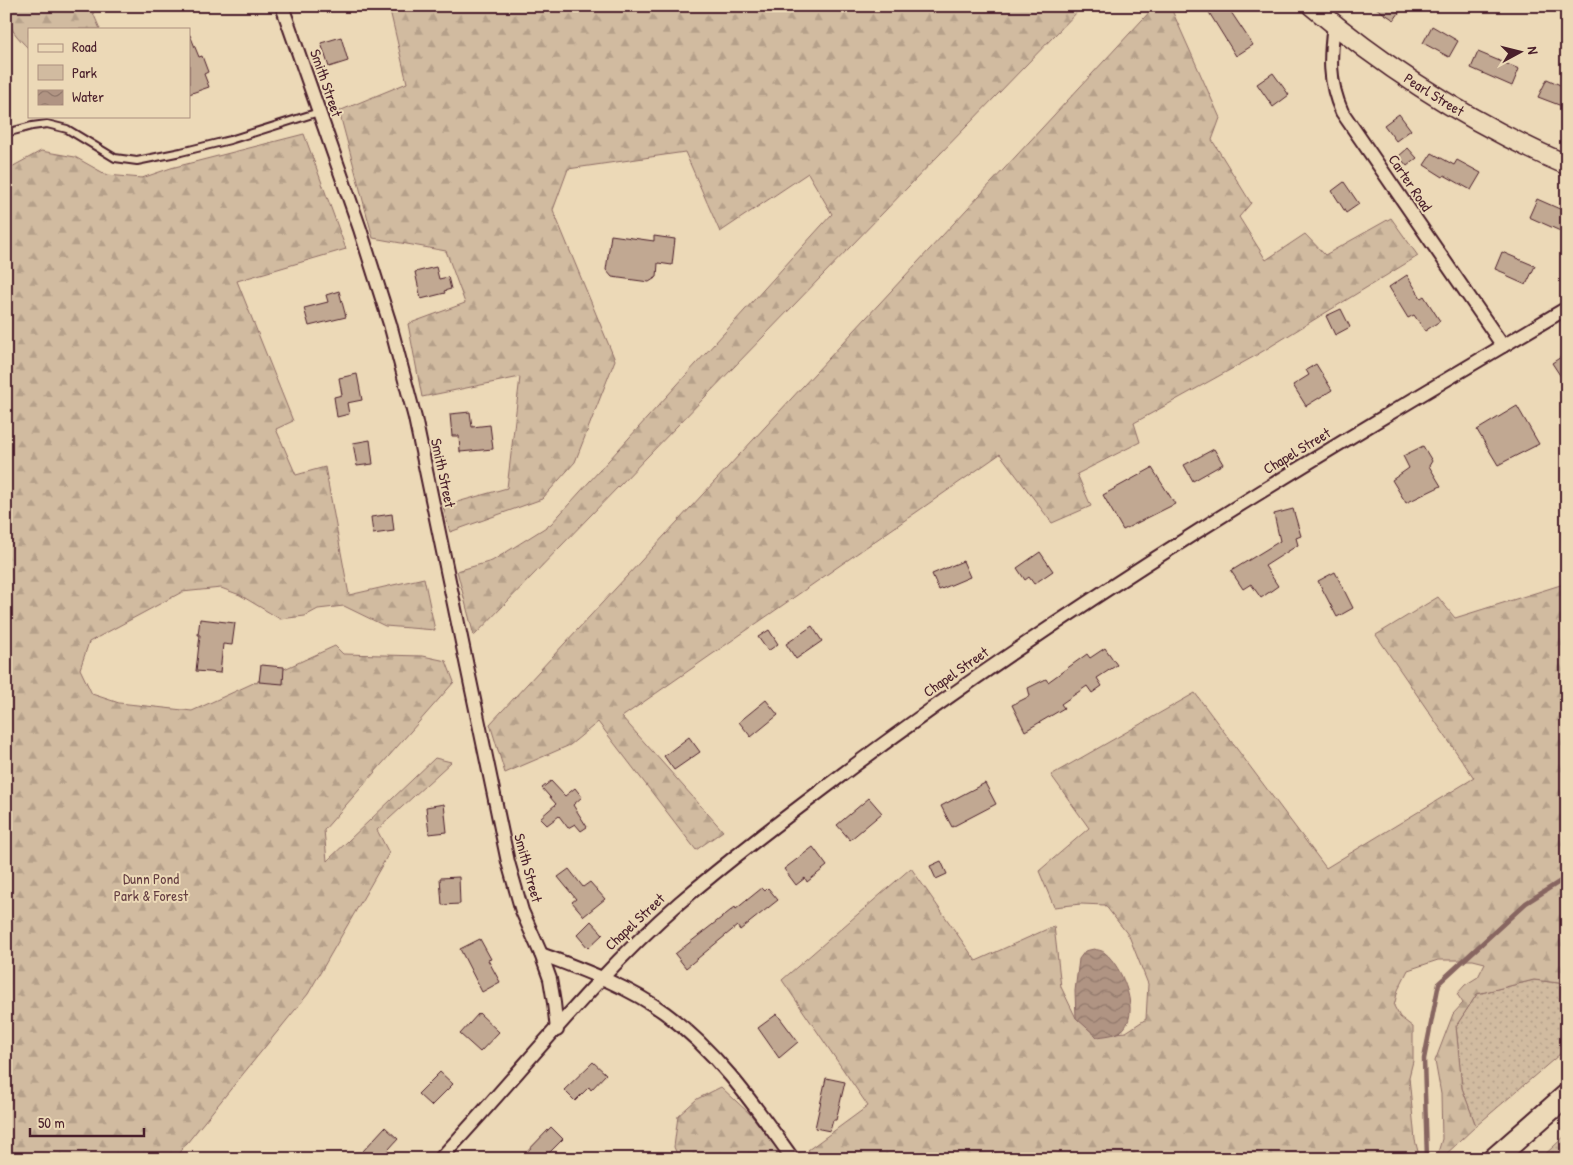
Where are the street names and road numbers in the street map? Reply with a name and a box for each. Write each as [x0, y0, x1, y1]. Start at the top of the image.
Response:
street label: Smith Street [305, 46, 348, 120]
street label: Pearl Street [1400, 68, 1469, 121]
street label: Carter Road [1384, 150, 1437, 216]
street label: Chapel Street [1259, 422, 1335, 479]
street label: Smith Street [426, 436, 461, 510]
street label: Chapel Street [919, 641, 993, 702]
street label: Smith Street [509, 831, 548, 905]
street label: Chapel Street [600, 888, 670, 955]

